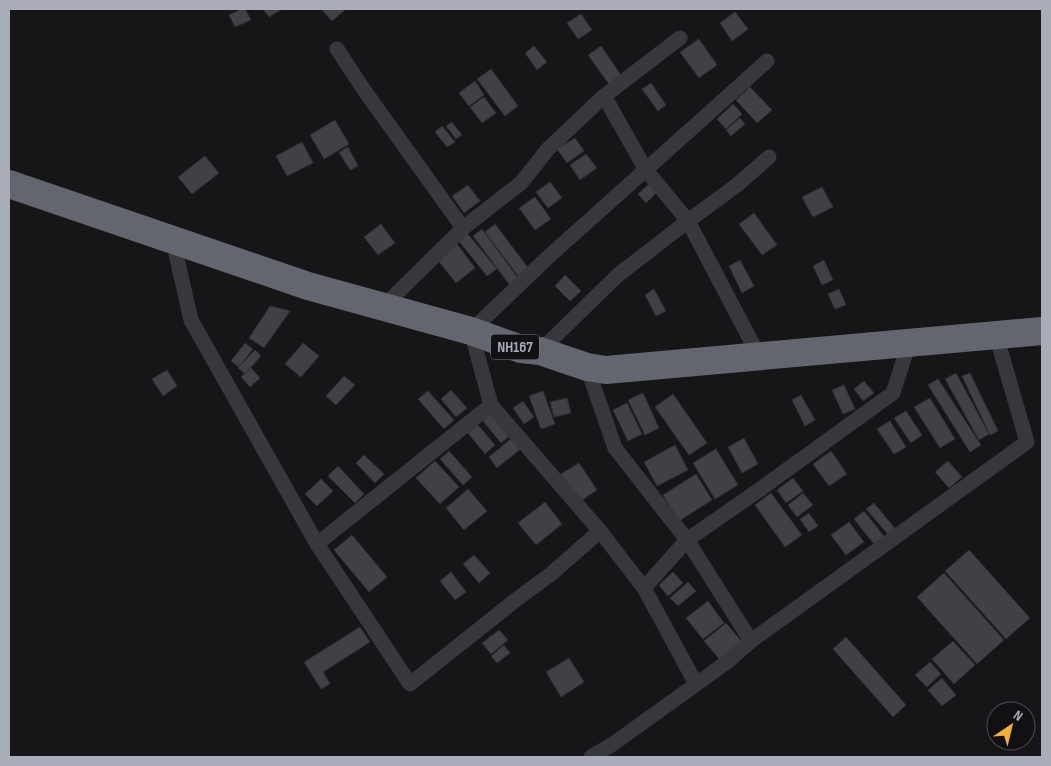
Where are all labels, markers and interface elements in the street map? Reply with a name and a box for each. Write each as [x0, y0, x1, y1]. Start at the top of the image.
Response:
road number: NH167 [491, 334, 539, 360]
north arrow [986, 701, 1036, 751]
text: N [1010, 707, 1026, 725]

